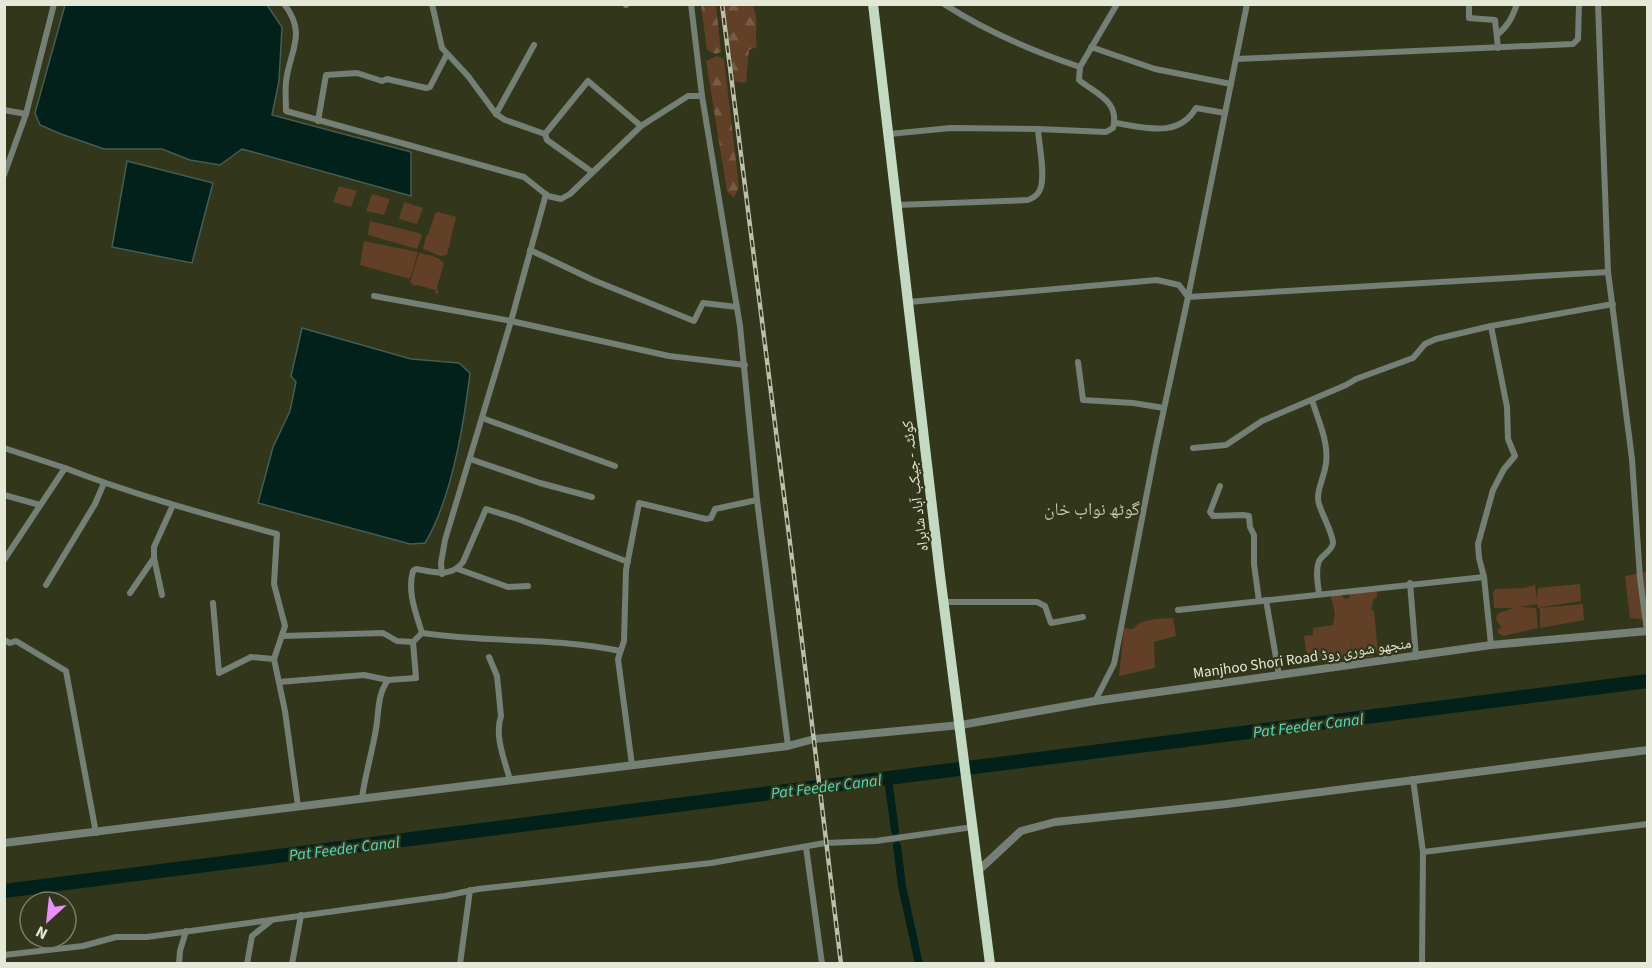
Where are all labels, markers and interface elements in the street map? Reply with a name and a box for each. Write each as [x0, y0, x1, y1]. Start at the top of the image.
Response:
street label: کوئٹہ - جیکب آباد شاہراہ [897, 419, 934, 553]
district label: گوٹھ نواب خان [1044, 497, 1141, 522]
street label: Manjhoo Shori Road منجھو شوری روڈ [1192, 633, 1413, 684]
water label: Pat Feeder Canal [1251, 708, 1365, 744]
water label: Pat Feeder Canal [769, 769, 883, 805]
water label: Pat Feeder Canal [287, 831, 401, 867]
north arrow [18, 890, 78, 950]
text: N [32, 920, 51, 945]

